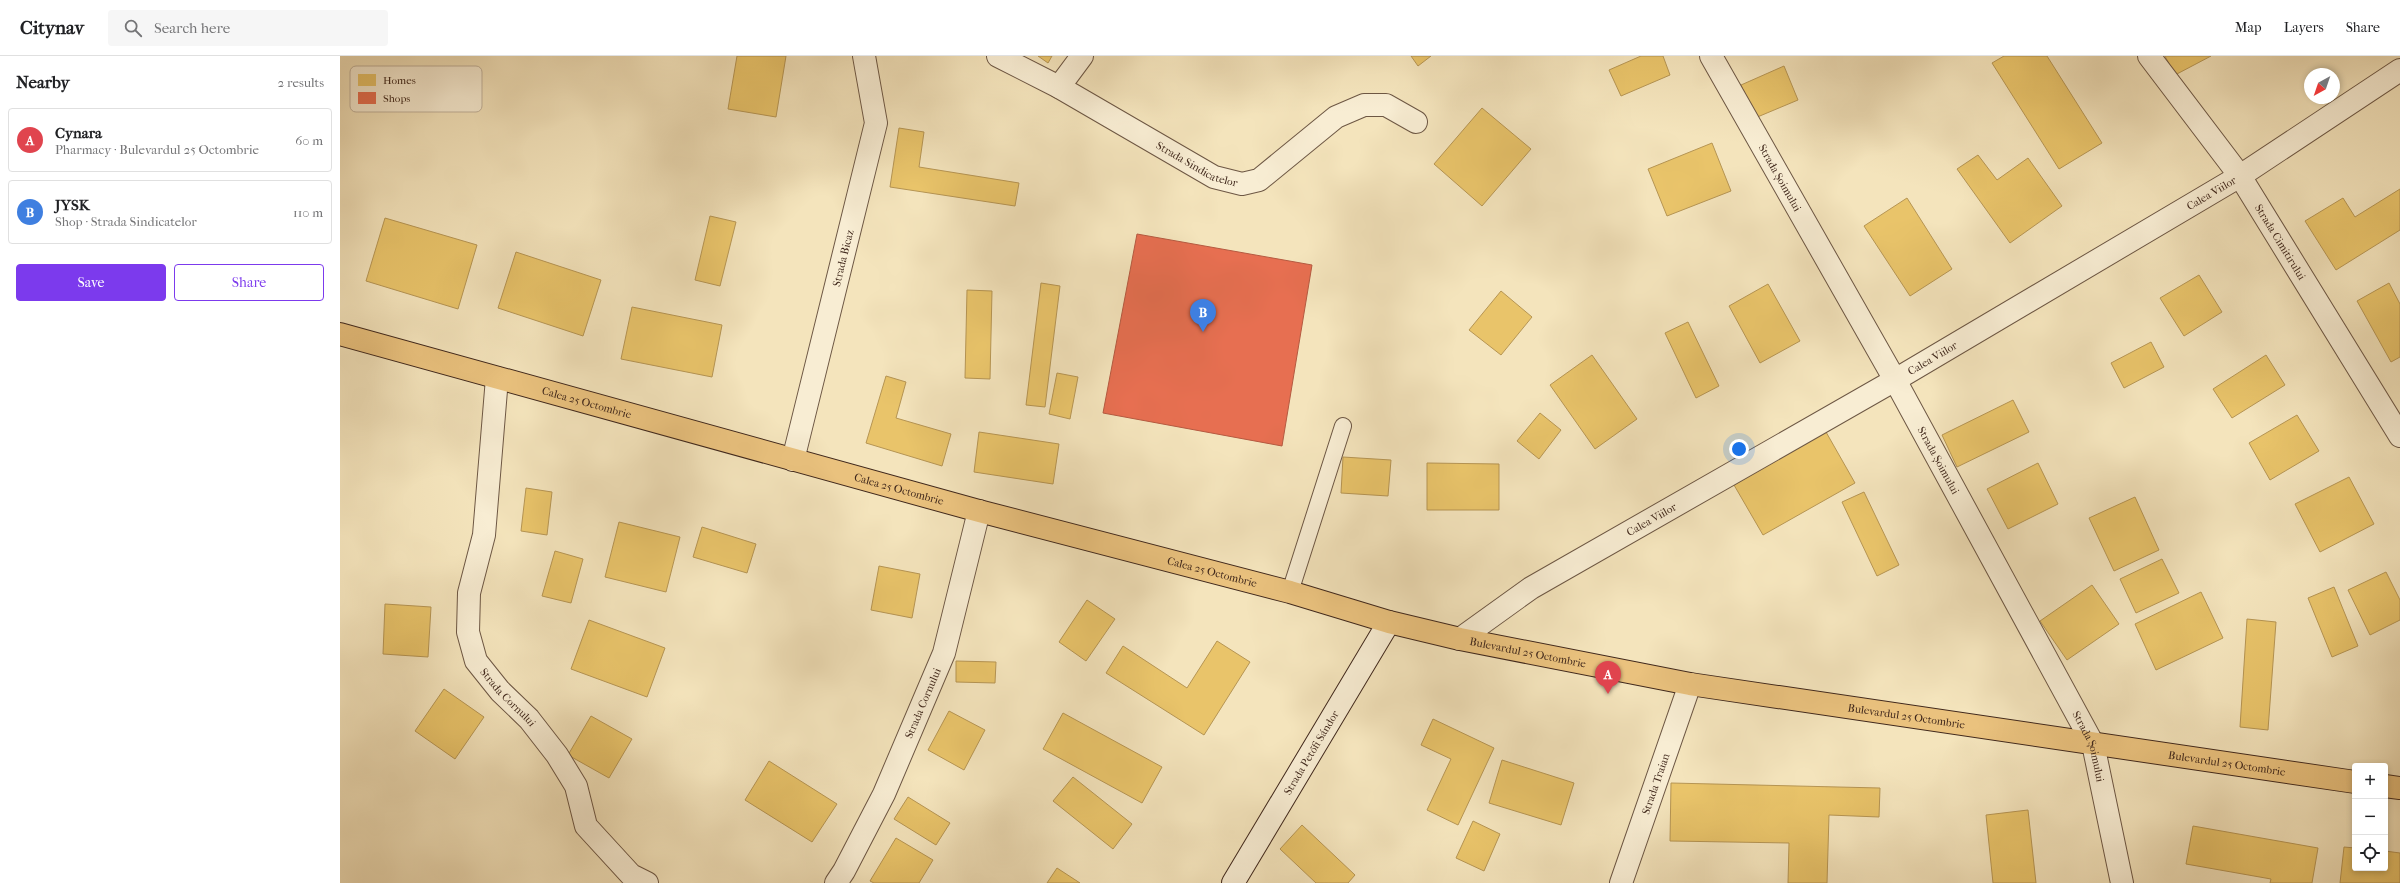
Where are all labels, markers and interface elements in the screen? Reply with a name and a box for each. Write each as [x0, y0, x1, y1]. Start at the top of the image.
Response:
search box [108, 10, 388, 46]
text: Citynav [20, 17, 84, 39]
icon: search [122, 17, 144, 39]
text: Search here [154, 19, 230, 37]
text: Map [2235, 19, 2262, 36]
text: Layers [2284, 19, 2324, 36]
text: Share [2346, 19, 2380, 36]
legend [350, 66, 482, 112]
north arrow [2304, 68, 2340, 104]
text: Nearby [16, 72, 70, 92]
text: Homes [383, 74, 416, 87]
text: 2 results [278, 75, 324, 90]
text: Shops [383, 92, 410, 105]
text: Cynara [55, 124, 102, 142]
text: A [26, 133, 34, 148]
text: 60 m [295, 133, 323, 148]
street label: Strada Sindicatelor [1154, 138, 1239, 189]
text: Pharmacy · Bulevardul 25 Octombrie [55, 142, 259, 157]
street label: Strada Șoimului [1756, 142, 1805, 214]
street label: Calea Viilor [2184, 173, 2239, 213]
text: JYSK [55, 196, 90, 214]
street label: Strada Cimitirului [2252, 202, 2309, 283]
text: B [26, 205, 34, 220]
text: 110 m [293, 205, 323, 220]
text: Shop · Strada Sindicatelor [55, 214, 197, 229]
street label: Strada Bicaz [829, 228, 856, 288]
button: Save [16, 264, 166, 301]
button: Share [174, 264, 324, 301]
pin: B [1190, 299, 1216, 332]
street label: Calea Viilor [1905, 338, 1960, 378]
street label: Calea 25 Octombrie [540, 384, 633, 421]
street label: Strada Șoimului [1915, 424, 1963, 497]
your location [1729, 439, 1749, 459]
street label: Calea 25 Octombrie [853, 470, 946, 508]
street label: Calea Viilor [1624, 500, 1679, 539]
street label: Calea 25 Octombrie [1166, 554, 1259, 590]
street label: Bulevardul 25 Octombrie [1469, 635, 1588, 670]
pin: A [1595, 661, 1621, 694]
street label: Strada Cornului [478, 665, 539, 729]
street label: Strada Cornului [902, 665, 944, 740]
street label: Bulevardul 25 Octombrie [1847, 701, 1966, 731]
street label: Strada Petőfi Sándor [1281, 708, 1341, 797]
street label: Strada Șoimului [2070, 709, 2107, 784]
street label: Bulevardul 25 Octombrie [2167, 748, 2287, 778]
street label: Strada Traian [1639, 751, 1672, 816]
map controls [2352, 763, 2388, 871]
button: + [2352, 763, 2388, 799]
button: − [2352, 799, 2388, 835]
button: locate [2352, 835, 2388, 871]

